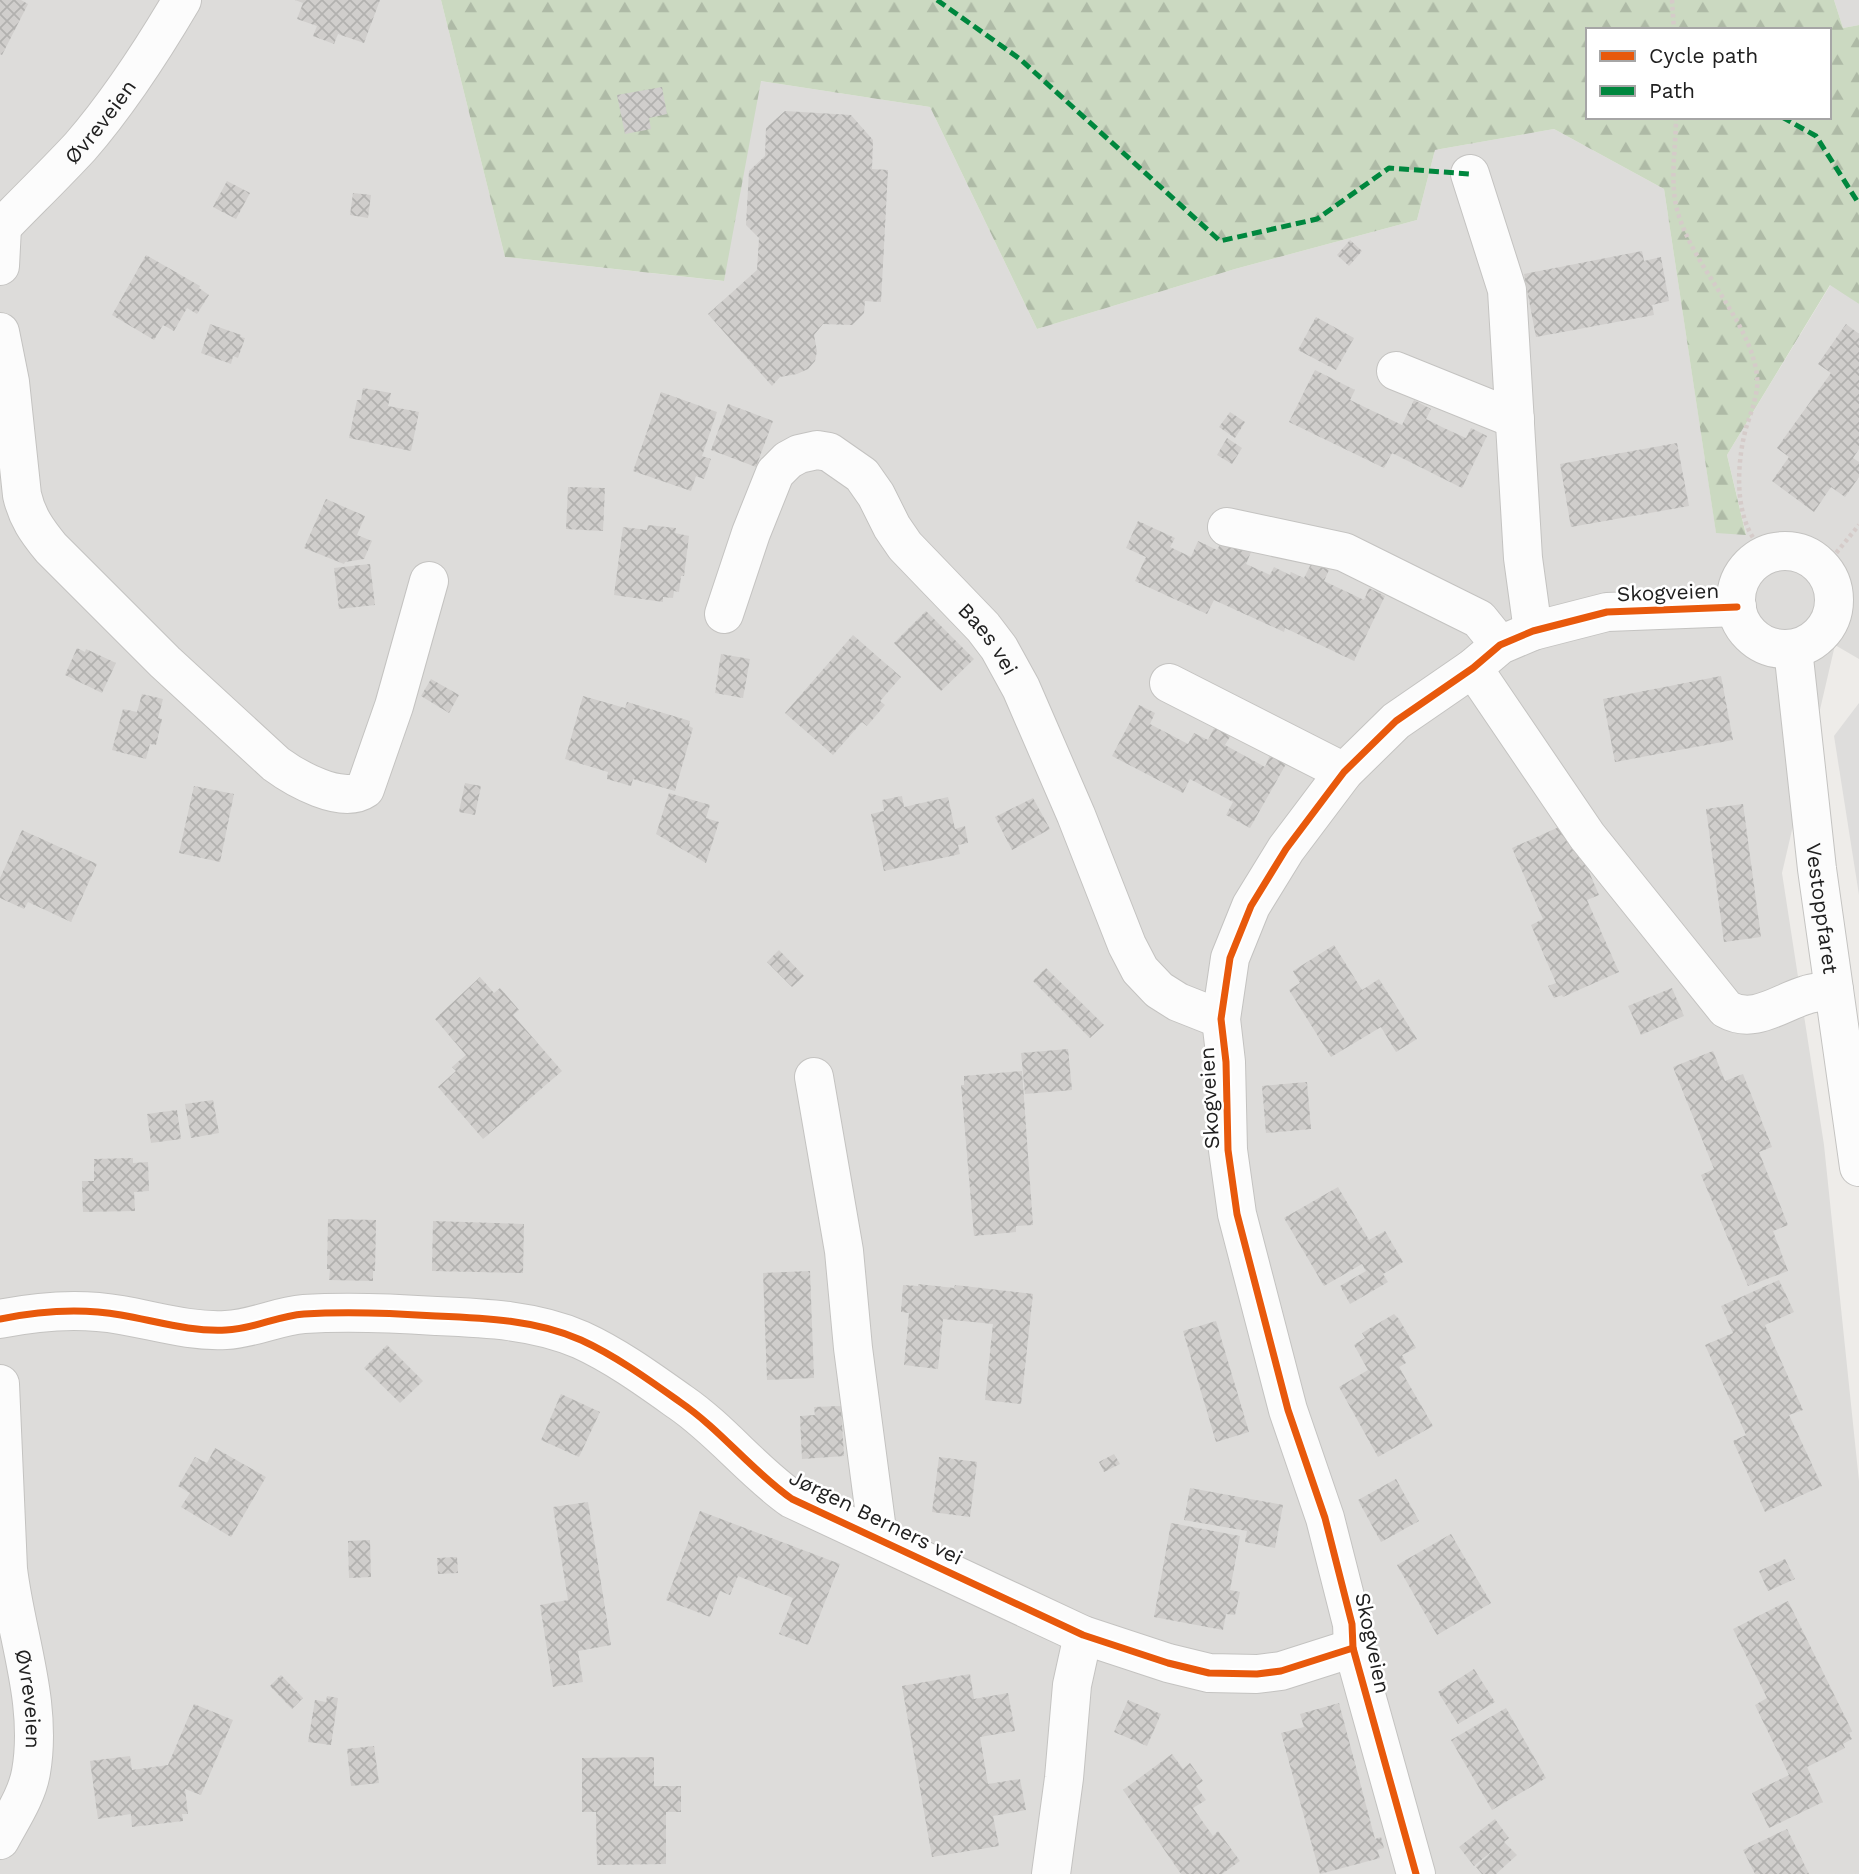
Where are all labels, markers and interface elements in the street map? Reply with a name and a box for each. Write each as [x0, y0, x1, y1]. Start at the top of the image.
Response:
legend [1586, 28, 1831, 119]
text: Cycle path [1649, 43, 1758, 68]
street label: Øvreveien [59, 74, 141, 169]
text: Path [1649, 78, 1695, 103]
street label: Skogveien [1616, 578, 1720, 606]
street label: Baes vei [954, 597, 1024, 679]
street label: Vestoppfaret [1802, 842, 1844, 975]
street label: Skogveien [1194, 1046, 1224, 1150]
street label: Jørgen Berners vei [785, 1464, 967, 1570]
street label: Skogveien [1350, 1590, 1396, 1696]
street label: Øvreveien [11, 1647, 47, 1749]

